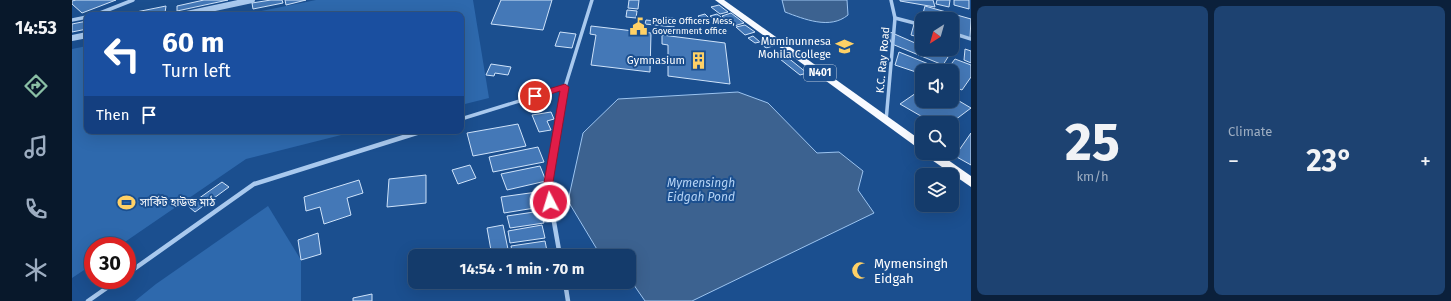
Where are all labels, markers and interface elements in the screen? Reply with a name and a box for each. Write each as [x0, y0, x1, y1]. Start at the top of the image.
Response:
north arrow [915, 12, 959, 56]
map controls [915, 12, 959, 212]
public building icon: Police Officers Mess, Government office [629, 16, 649, 36]
place label: Police Officers Mess, Government office [652, 16, 735, 36]
text: 14:53 [15, 17, 57, 39]
text: 60 m [162, 26, 224, 59]
street label: K.C. Ray Road [874, 26, 892, 94]
icon: left [96, 28, 148, 80]
place label: Muminunnesa Mohila College [758, 35, 831, 61]
school or university icon: Muminunnesa Mohila College [834, 37, 854, 57]
building icon: Gymnasium [688, 50, 708, 70]
place label: Gymnasium [627, 54, 685, 67]
text: Turn left [162, 60, 231, 82]
button: sound [915, 64, 959, 108]
road number: N401 [804, 65, 836, 81]
icon: directions [22, 72, 50, 100]
pin [518, 79, 552, 113]
icon: arrive [524, 85, 546, 107]
icon: arrive [138, 104, 160, 126]
text: Then [96, 106, 130, 124]
text: 25 [1065, 111, 1120, 174]
button: search [915, 116, 959, 160]
text: Climate [1228, 124, 1272, 139]
icon: music [22, 133, 50, 161]
text: 23° [1306, 143, 1353, 179]
text: − [1228, 148, 1239, 175]
text: + [1420, 148, 1431, 175]
button: layers [915, 168, 959, 212]
text: km/h [1076, 169, 1109, 184]
water label: Mymensingh Eidgah Pond [667, 176, 735, 204]
position arrow [529, 181, 571, 223]
sports icon: সার্কিট হাউজ মাঠ [117, 192, 137, 212]
icon: phone [22, 195, 50, 223]
place label: সার্কিট হাউজ মাঠ [139, 195, 216, 209]
speed limit sign: 30 [84, 237, 136, 289]
icon: climate [22, 256, 50, 284]
place label: Mymensingh Eidgah [874, 256, 948, 286]
text: 14:54 · 1 min · 70 m [459, 260, 585, 278]
mosque icon: Mymensingh Eidgah [851, 260, 871, 280]

